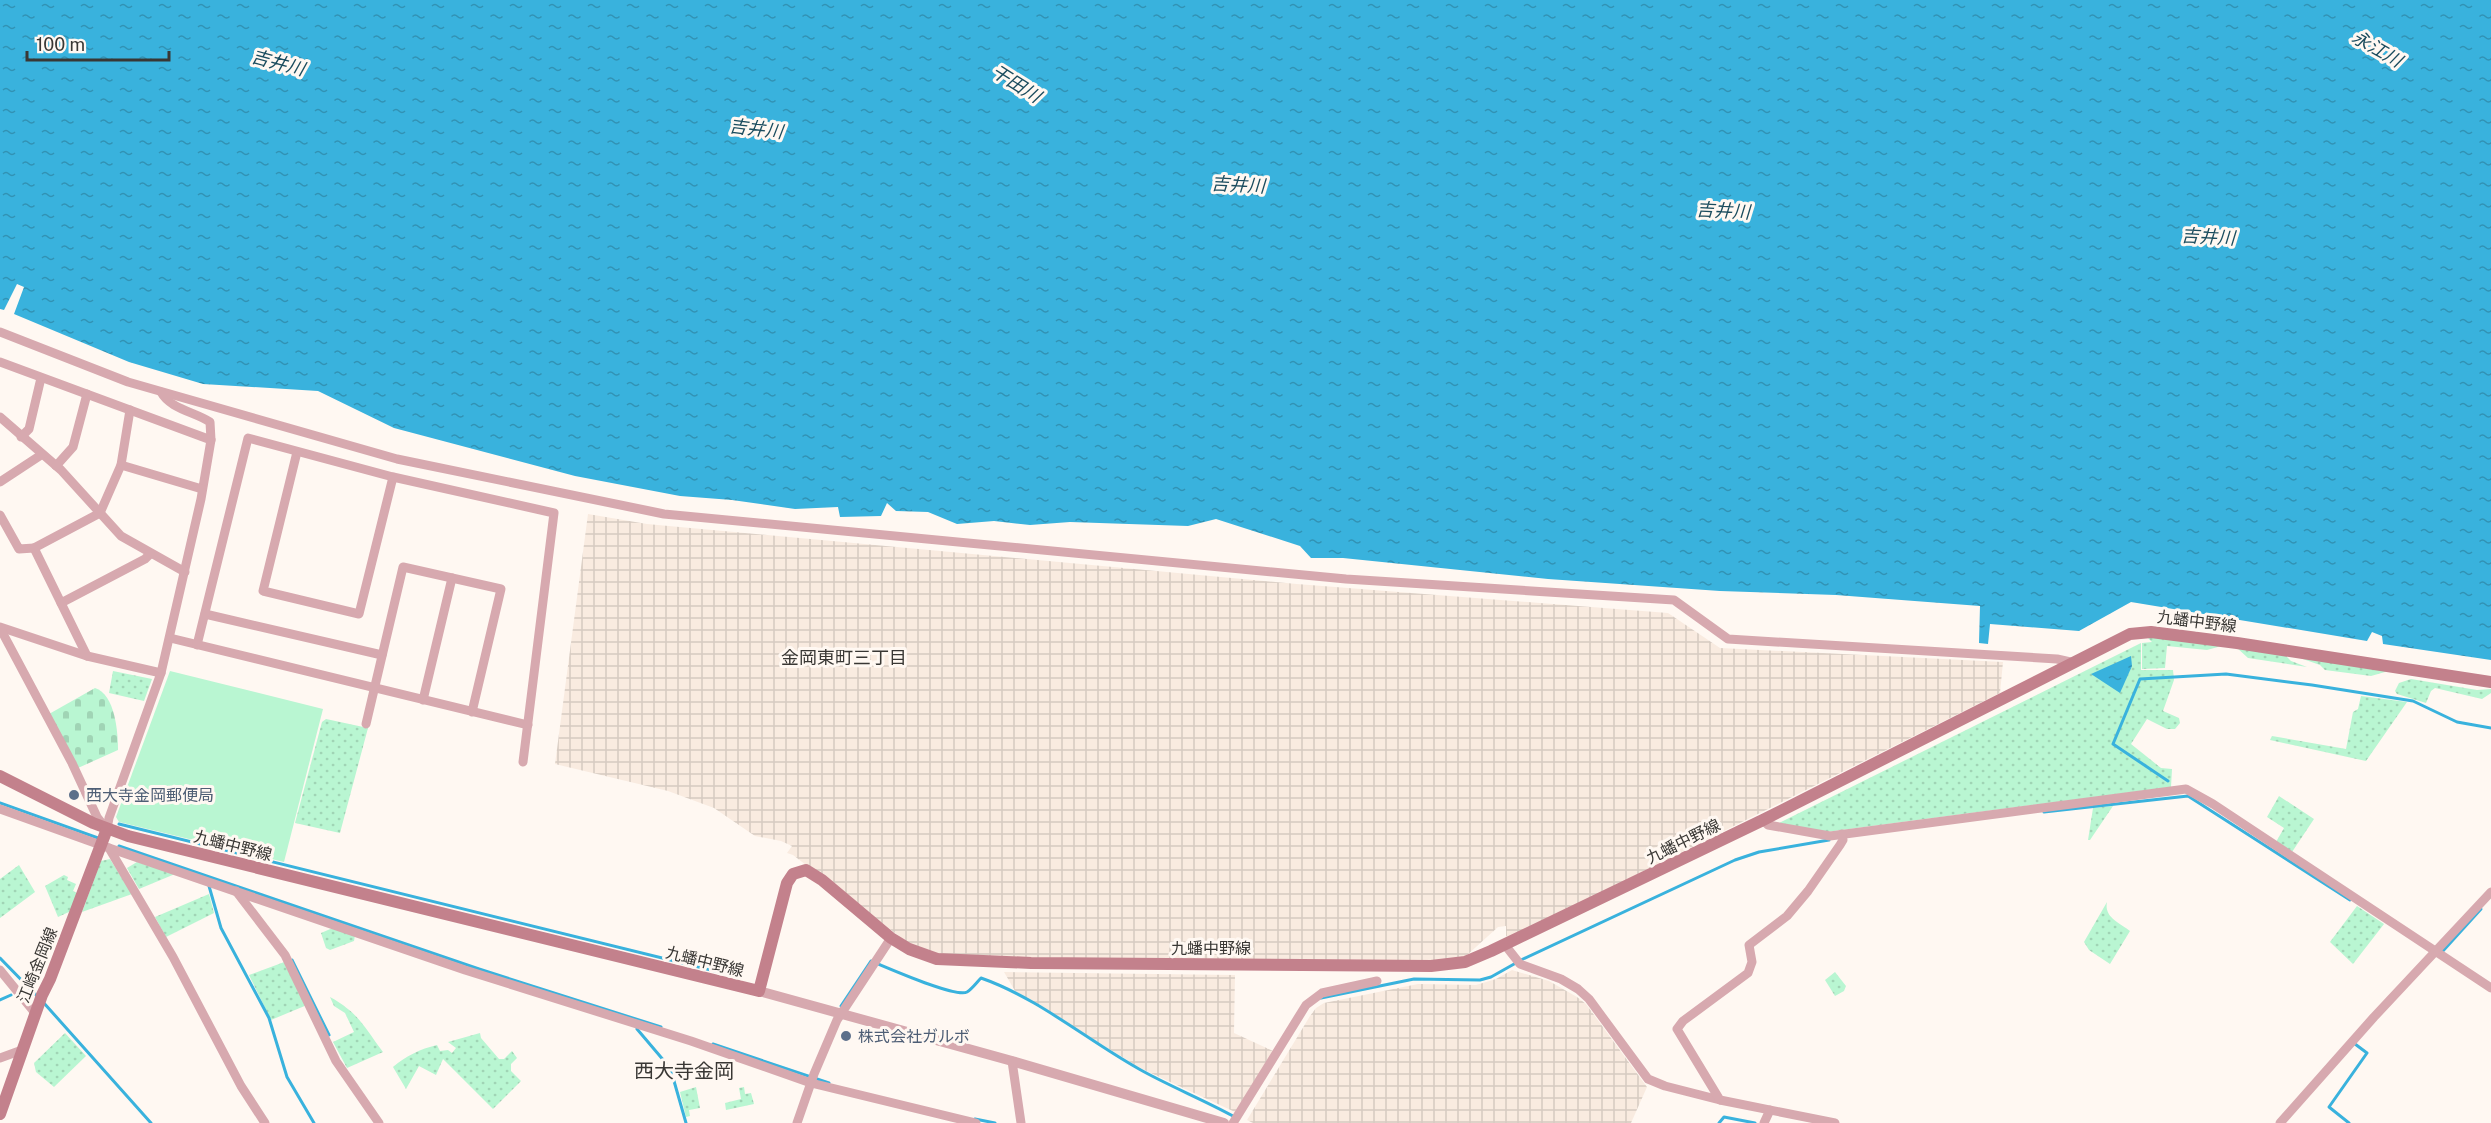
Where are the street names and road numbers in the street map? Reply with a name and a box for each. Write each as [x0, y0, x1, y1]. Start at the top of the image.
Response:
street label: 九蟠中野線 [2156, 607, 2238, 636]
street label: 九蟠中野線 [1643, 815, 1723, 868]
street label: 九蟠中野線 [192, 827, 274, 864]
street label: 江崎金岡線 [14, 925, 61, 1006]
street label: 九蟠中野線 [1171, 939, 1251, 958]
street label: 九蟠中野線 [664, 943, 746, 980]

